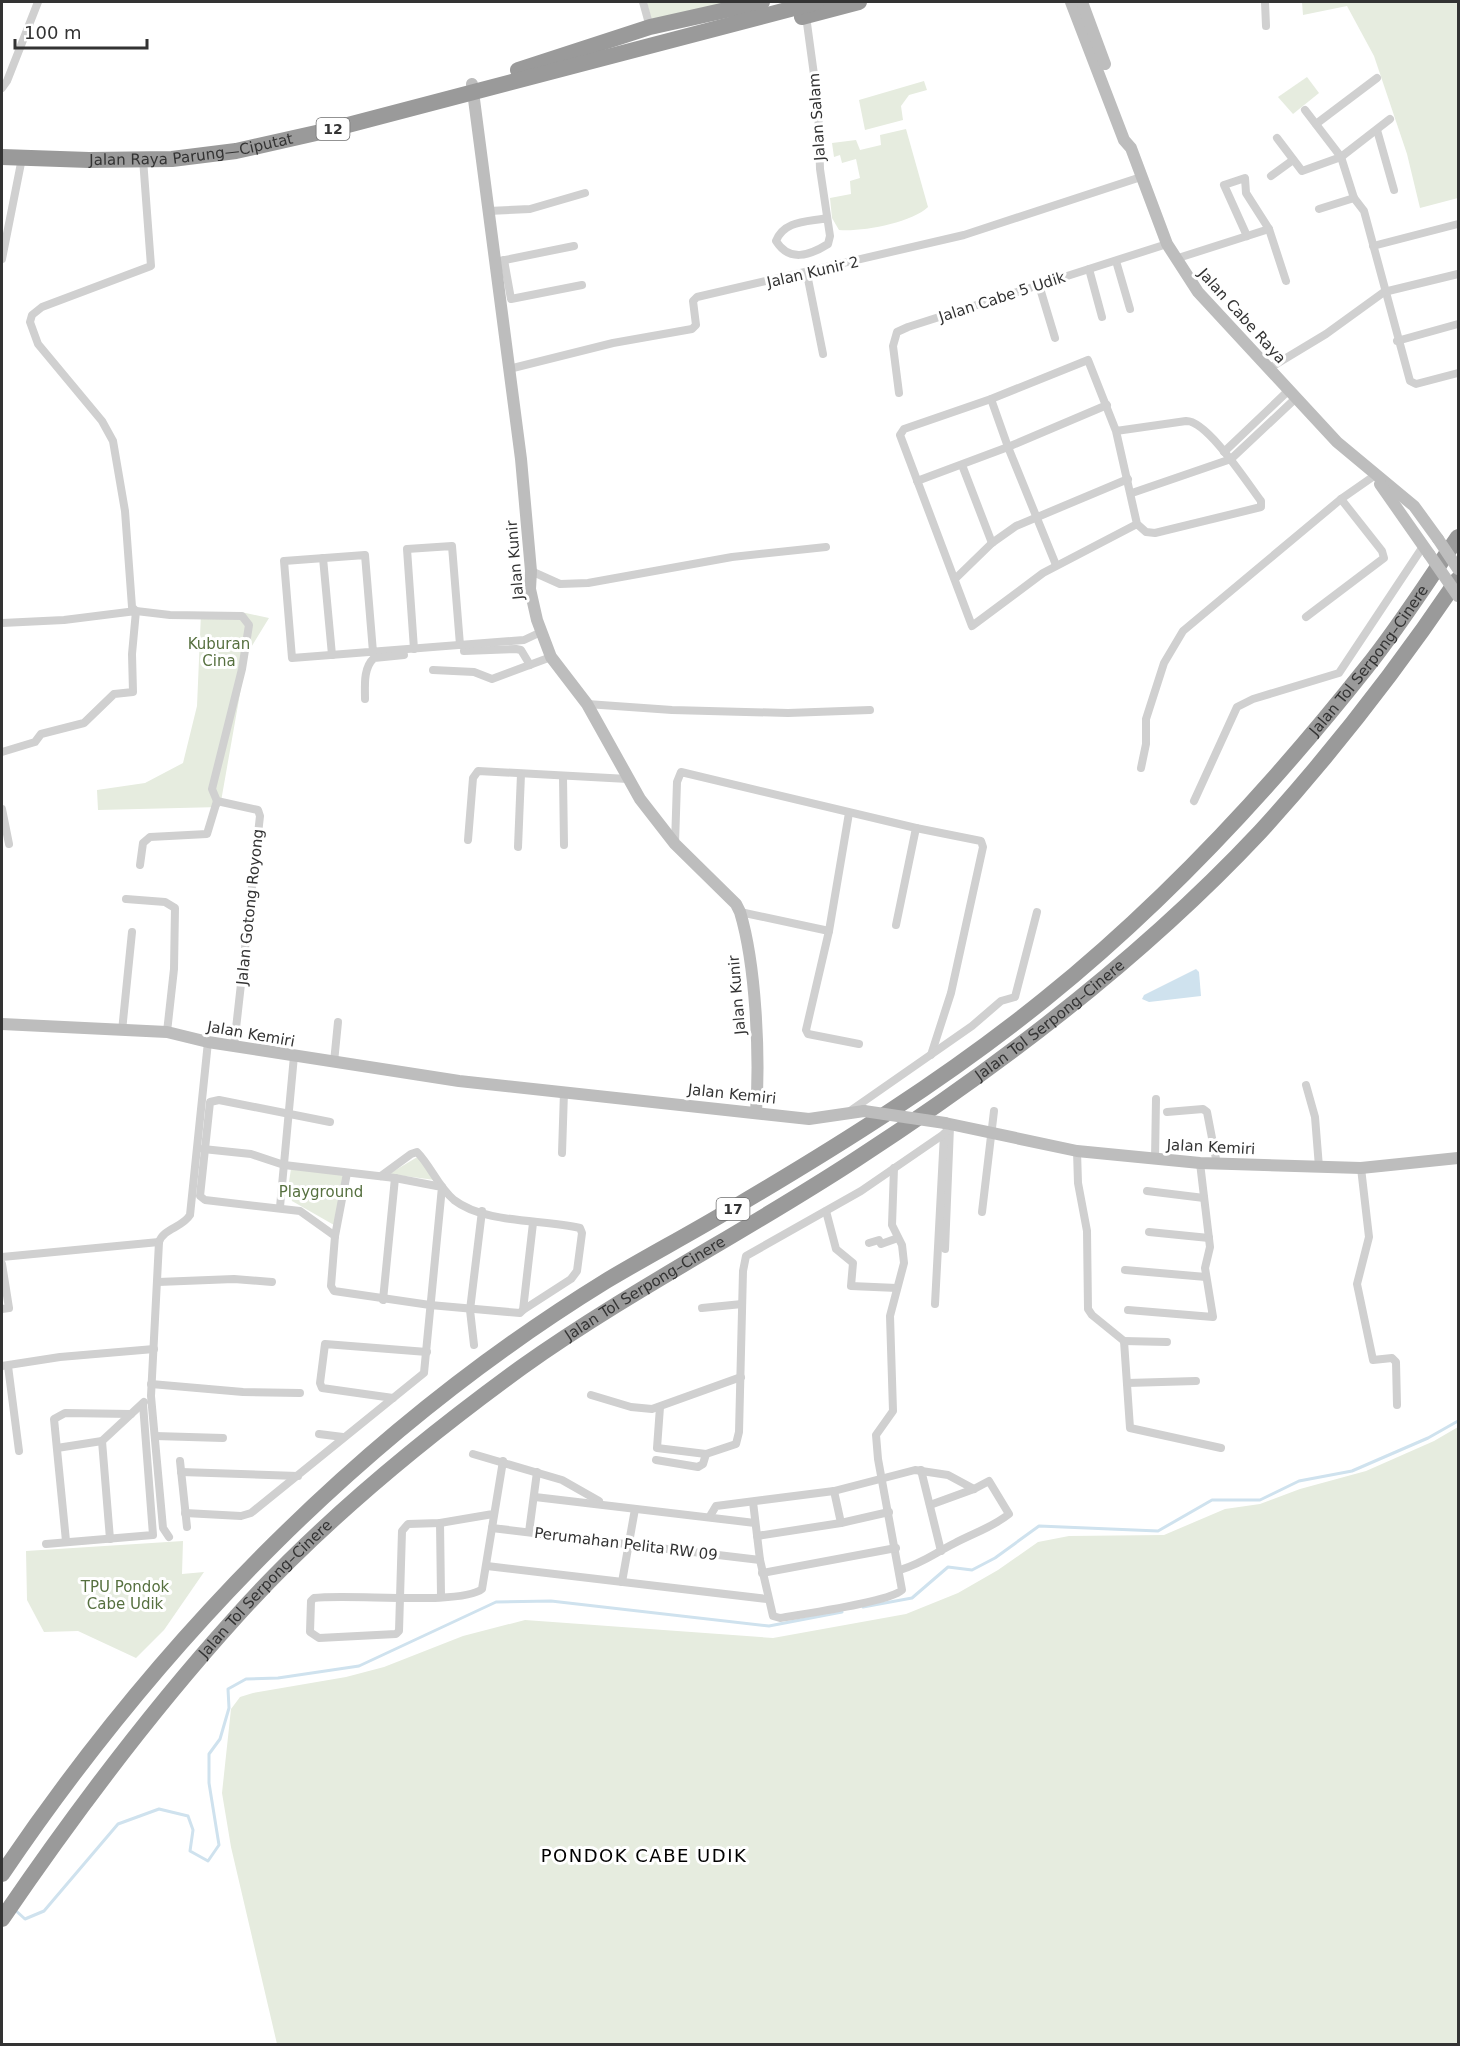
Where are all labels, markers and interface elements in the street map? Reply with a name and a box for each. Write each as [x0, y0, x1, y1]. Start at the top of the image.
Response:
scale bar [15, 12, 147, 50]
text: 100 m [24, 22, 82, 43]
street label: Jalan Salam [805, 73, 829, 162]
road number: 12 [316, 118, 350, 140]
street label: Jalan Raya Parung—Ciputat [88, 129, 295, 169]
street label: Jalan Kunir 2 [764, 253, 861, 292]
street label: Jalan Cabe Raya [1194, 264, 1289, 367]
street label: Jalan Cabe 5 Udik [935, 268, 1068, 326]
street label: Jalan Kunir [502, 519, 528, 601]
street label: Jalan Tol Serpong–Cinere [1305, 582, 1432, 740]
park label: Kuburan Cina [188, 635, 250, 670]
street label: Jalan Gotong Royong [233, 828, 267, 987]
street label: Jalan Kunir [724, 954, 750, 1036]
street label: Jalan Tol Serpong–Cinere [971, 956, 1128, 1085]
street label: Jalan Kemiri [205, 1017, 296, 1051]
street label: Jalan Kemiri [686, 1080, 777, 1108]
street label: Jalan Kemiri [1165, 1136, 1256, 1158]
park label: Playground [279, 1183, 363, 1201]
road number: 17 [716, 1198, 750, 1220]
street label: Jalan Tol Serpong–Cinere [561, 1233, 729, 1345]
street label: Jalan Tol Serpong–Cinere [194, 1516, 336, 1662]
street label: Perumahan Pelita RW 09 [533, 1524, 719, 1564]
park label: TPU Pondok Cabe Udik [80, 1578, 170, 1613]
district label: PONDOK CABE UDIK [541, 1845, 747, 1866]

